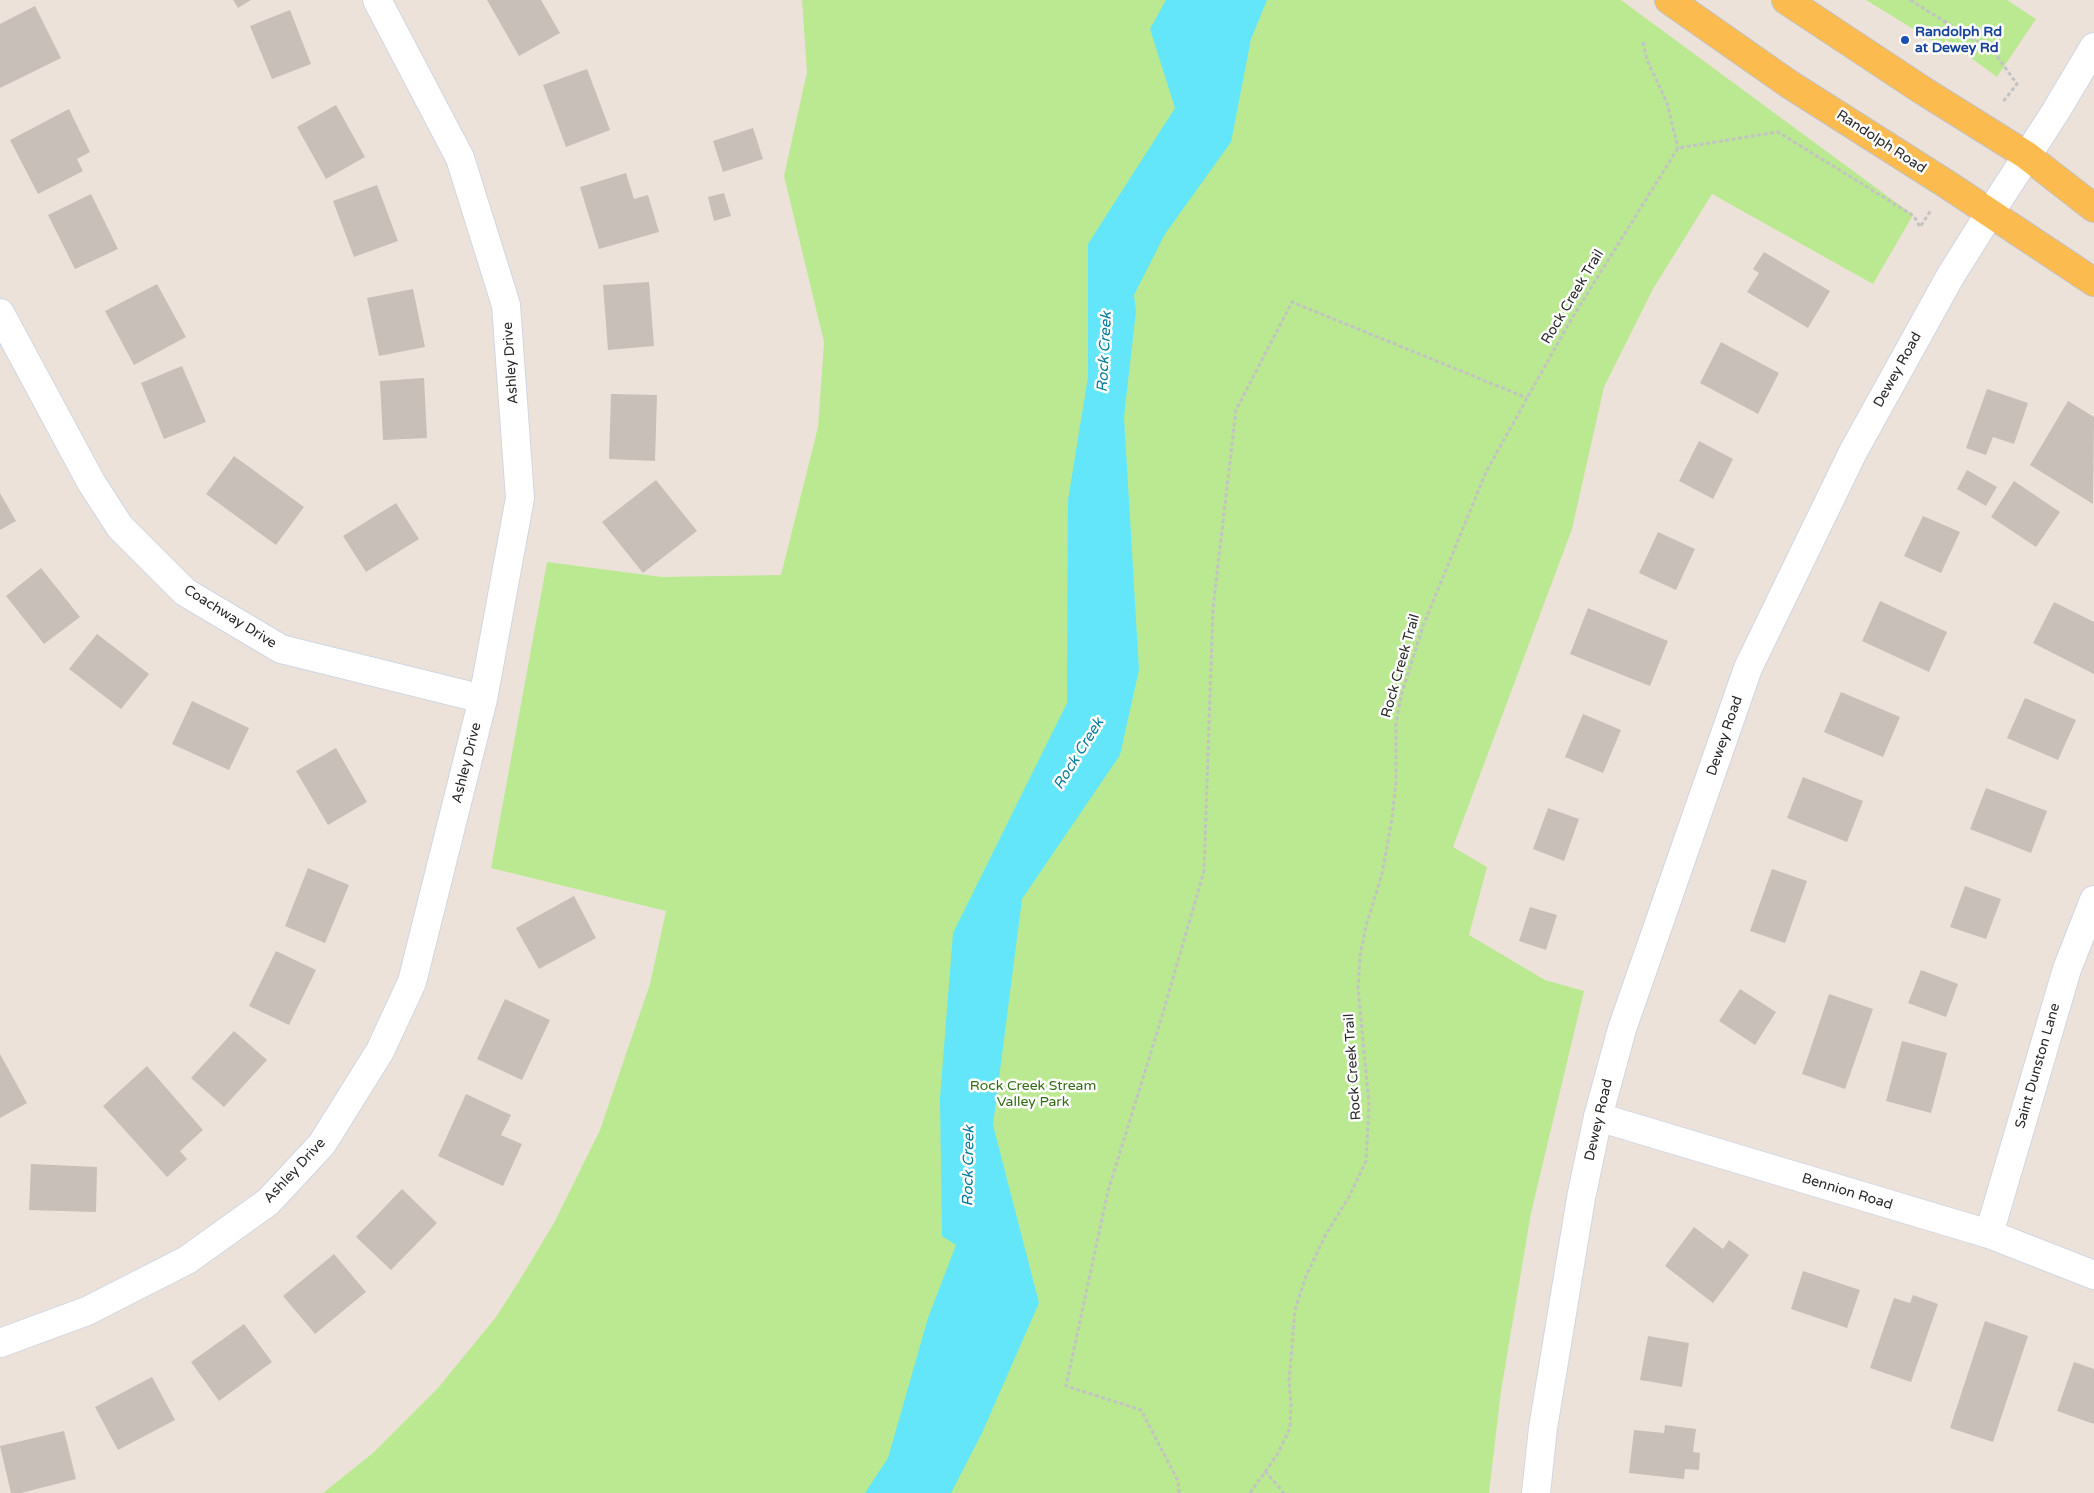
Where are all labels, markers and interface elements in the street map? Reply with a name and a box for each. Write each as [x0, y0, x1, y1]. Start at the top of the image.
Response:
place label: Randolph Rd at Dewey Rd [1915, 24, 2002, 56]
marker: Randolph Rd at Dewey Rd [1899, 34, 1911, 46]
street label: Randolph Road [1833, 107, 1929, 177]
street label: Rock Creek Trail [1538, 247, 1608, 347]
water label: Rock Creek [1094, 311, 1116, 393]
street label: Ashley Drive [500, 321, 522, 405]
street label: Dewey Road [1870, 330, 1926, 410]
street label: Coachway Drive [181, 582, 279, 652]
street label: Rock Creek Trail [1378, 612, 1424, 720]
street label: Dewey Road [1704, 694, 1746, 778]
water label: Rock Creek [1050, 715, 1108, 793]
street label: Ashley Drive [449, 721, 485, 805]
street label: Saint Dunston Lane [2012, 1001, 2064, 1131]
street label: Rock Creek Trail [1341, 1013, 1365, 1121]
park label: Rock Creek Stream Valley Park [970, 1078, 1096, 1110]
street label: Dewey Road [1581, 1078, 1617, 1162]
water label: Rock Creek [959, 1125, 979, 1207]
street label: Ashley Drive [261, 1135, 329, 1207]
street label: Bennion Road [1800, 1170, 1894, 1214]

